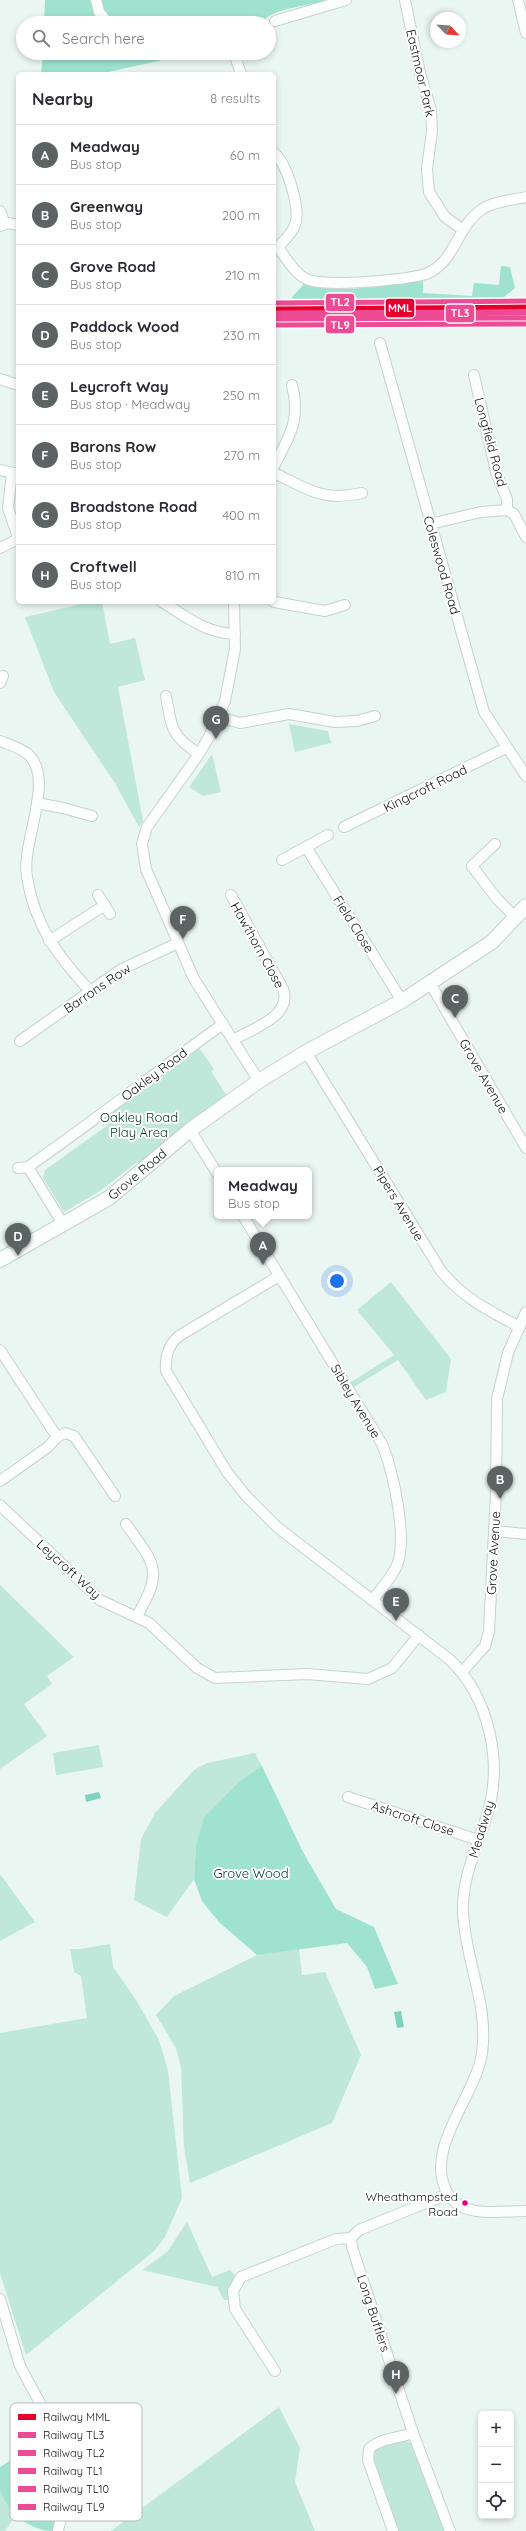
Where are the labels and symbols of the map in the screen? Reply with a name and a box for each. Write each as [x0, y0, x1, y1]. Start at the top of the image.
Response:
north arrow [430, 12, 466, 48]
street label: Eastmoor Park [403, 28, 439, 118]
line badge: TL2 [325, 293, 355, 312]
text: TL2 [330, 295, 350, 309]
line badge: MML [385, 298, 415, 318]
text: MML [388, 301, 412, 315]
line badge: TL3 [445, 304, 475, 323]
text: TL3 [451, 306, 470, 320]
line badge: TL9 [325, 315, 355, 334]
text: TL9 [330, 318, 350, 332]
street label: Longfield Road [471, 396, 511, 488]
street label: Coleswood Road [420, 514, 464, 616]
pin: G [203, 706, 229, 739]
street label: Kingcroft Road [381, 761, 469, 815]
street label: Field Close [330, 892, 378, 956]
street label: Hawthorn Close [228, 899, 288, 991]
pin: F [170, 906, 196, 939]
street label: Barrons Row [60, 960, 134, 1016]
pin: C [442, 985, 468, 1018]
street label: Grove Avenue [456, 1036, 512, 1116]
street label: Oakley Road [118, 1044, 190, 1104]
park label: Oakley Road Play Area [100, 1109, 178, 1140]
street label: Grove Road [104, 1145, 170, 1203]
street label: Pipers Avenue [370, 1163, 428, 1243]
pin: D [5, 1223, 31, 1256]
pin: A [250, 1232, 276, 1265]
your location [327, 1271, 347, 1291]
street label: Sibley Avenue [328, 1361, 384, 1441]
pin: B [487, 1466, 513, 1499]
street label: Grove Avenue [483, 1511, 503, 1595]
street label: Leycroft Way [33, 1536, 105, 1602]
pin: E [383, 1588, 409, 1621]
street label: Ashcroft Close [369, 1797, 457, 1839]
street label: Meadway [465, 1798, 497, 1860]
park label: Grove Wood [213, 1865, 289, 1881]
place label: Wheathampsted Road [365, 2189, 458, 2219]
marker: Wheathampsted Road [460, 2198, 470, 2208]
street label: Long Buftlers [354, 2272, 394, 2354]
pin: H [383, 2361, 409, 2394]
legend [10, 2403, 142, 2521]
text: Railway MML [43, 2410, 110, 2424]
text: Railway TL3 [43, 2428, 105, 2442]
text: Railway TL2 [43, 2446, 105, 2460]
text: Railway TL1 [43, 2464, 103, 2478]
text: Railway TL10 [43, 2482, 109, 2496]
text: Railway TL9 [43, 2500, 105, 2514]

